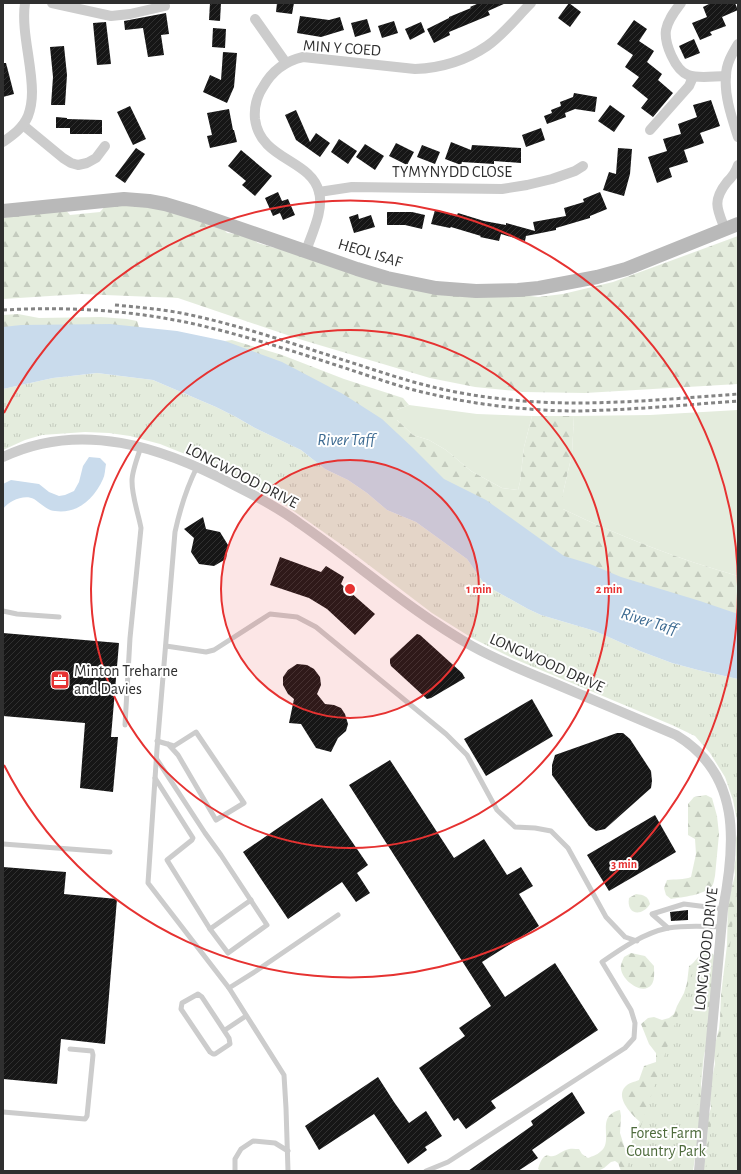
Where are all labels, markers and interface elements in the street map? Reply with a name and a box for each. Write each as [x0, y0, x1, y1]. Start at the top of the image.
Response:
street label: MIN Y COED [302, 37, 382, 59]
street label: TYMYNYDD CLOSE [392, 164, 512, 180]
street label: HEOL ISAF [336, 236, 405, 271]
water label: River Taff [317, 431, 378, 448]
street label: LONGWOOD DRIVE [183, 441, 301, 511]
centre of rings [343, 582, 357, 596]
text: 1 min [466, 583, 492, 595]
text: 2 min [596, 583, 622, 595]
water label: River Taff [619, 604, 682, 638]
street label: LONGWOOD DRIVE [487, 631, 607, 696]
place label: Minton Treharne and Davies [74, 663, 178, 697]
office icon: Minton Treharne and Davies [49, 669, 71, 691]
text: 3 min [611, 858, 637, 870]
street label: LONGWOOD DRIVE [692, 886, 720, 1011]
park label: Forest Farm Country Park [626, 1125, 707, 1160]

